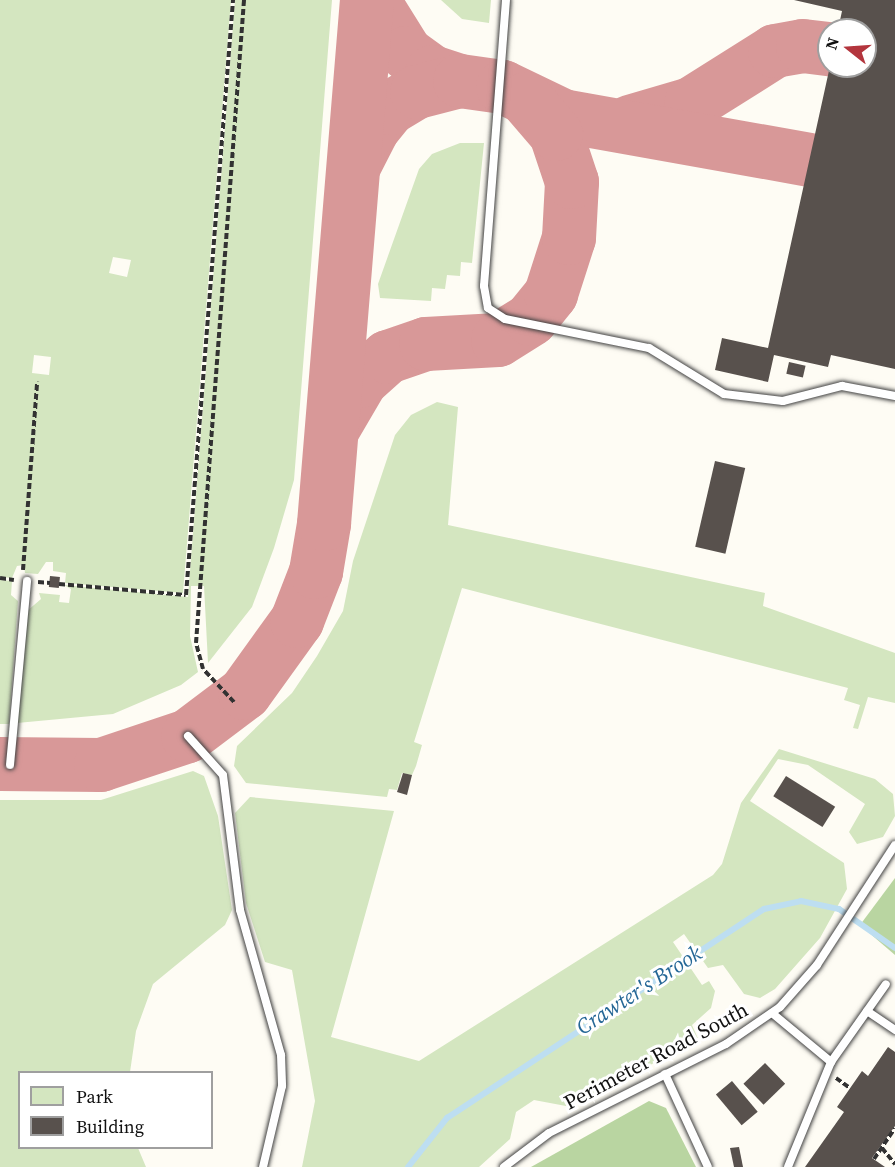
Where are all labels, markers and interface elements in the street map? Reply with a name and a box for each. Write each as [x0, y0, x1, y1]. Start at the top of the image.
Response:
north arrow [817, 18, 877, 78]
text: N [819, 35, 844, 52]
water label: Crawter's Brook [571, 940, 707, 1040]
street label: Perimeter Road South [560, 997, 752, 1115]
legend [18, 1071, 213, 1149]
text: Park [76, 1084, 113, 1109]
text: Building [76, 1114, 144, 1139]

